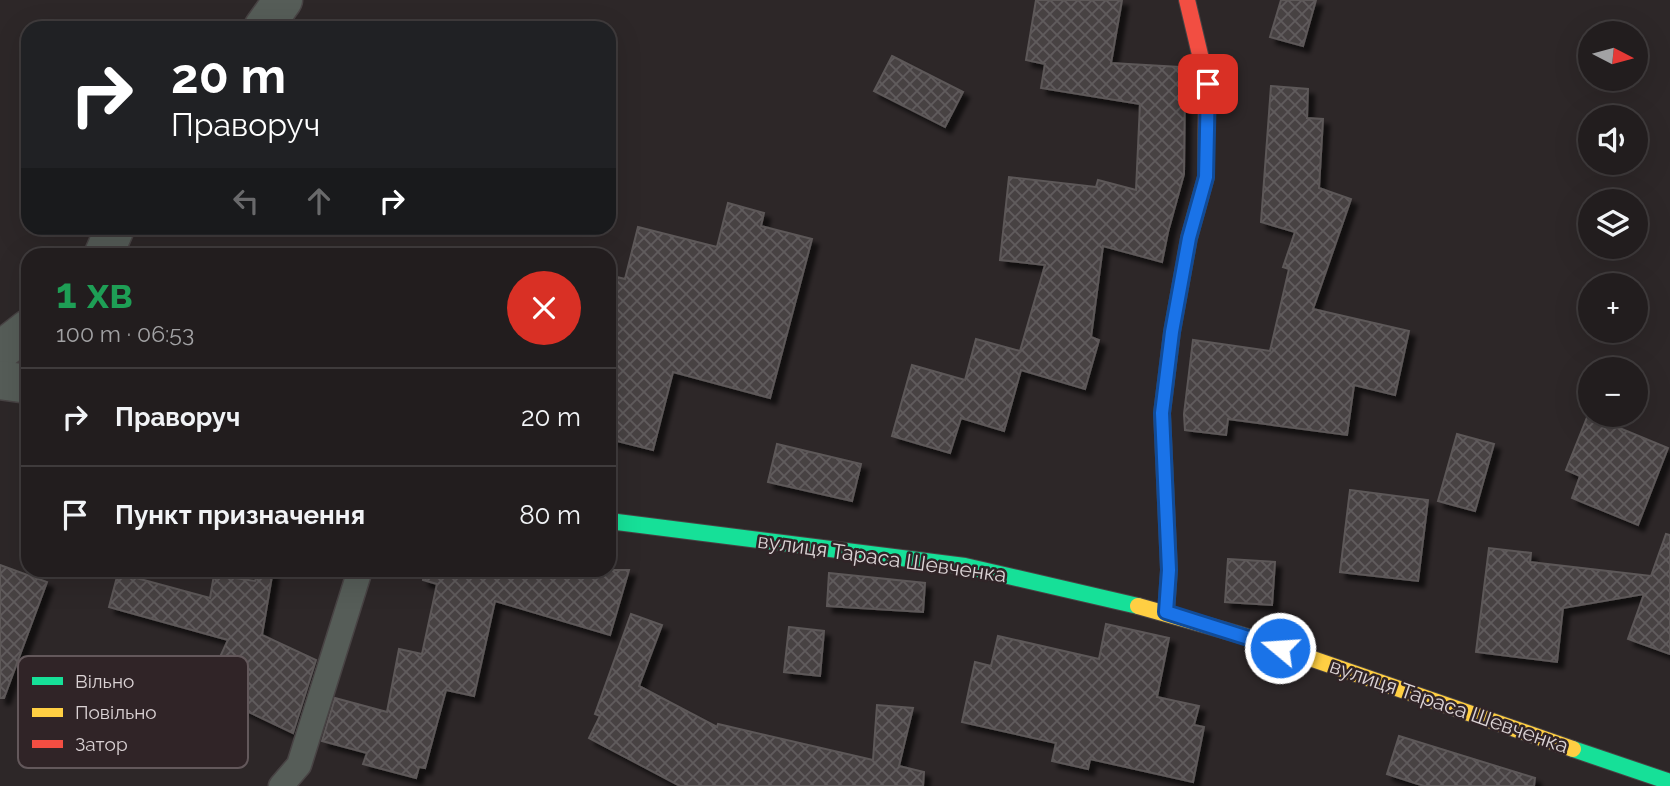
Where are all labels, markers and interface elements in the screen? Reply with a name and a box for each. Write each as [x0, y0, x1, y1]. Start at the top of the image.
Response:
north arrow [1578, 21, 1648, 91]
map controls [1578, 21, 1648, 427]
text: 20 m [171, 47, 286, 104]
icon: right [56, 49, 147, 140]
pin [1178, 54, 1238, 114]
icon: arrive [1189, 65, 1227, 103]
button: sound [1578, 105, 1648, 175]
text: Праворуч [171, 106, 320, 143]
icon: left [227, 182, 265, 220]
icon: ahead [300, 182, 338, 220]
icon: right [373, 182, 411, 220]
button: layers [1578, 189, 1648, 259]
text: 1 хв [56, 269, 133, 318]
button: close [507, 271, 581, 345]
button: + [1578, 273, 1648, 343]
text: 100 m · 06:53 [56, 320, 194, 347]
button: − [1578, 357, 1648, 427]
icon: right [56, 398, 94, 436]
text: Праворуч [115, 402, 240, 432]
text: 20 m [521, 402, 581, 432]
icon: arrive [56, 496, 94, 534]
text: Пункт призначення [115, 500, 365, 530]
text: 80 m [519, 500, 581, 530]
street label: вулиця Тараса Шевченка [756, 528, 1008, 587]
position arrow [1243, 611, 1317, 685]
street label: вулиця Тараса Шевченка [1326, 653, 1572, 758]
legend [18, 656, 248, 768]
text: Вільно [75, 670, 134, 692]
text: Повільно [75, 701, 157, 723]
text: Затор [75, 733, 128, 755]

